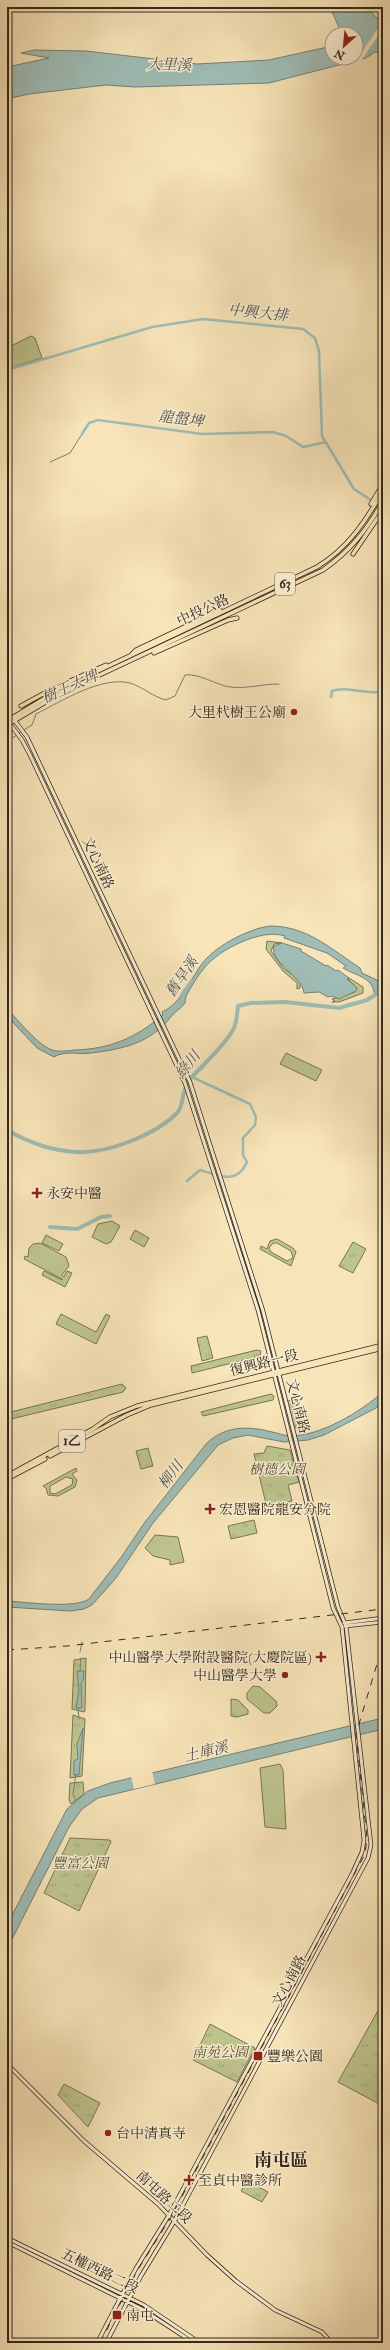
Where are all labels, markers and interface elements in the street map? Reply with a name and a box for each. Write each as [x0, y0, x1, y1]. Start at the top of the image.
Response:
north arrow [324, 26, 364, 66]
text: N [331, 46, 348, 63]
water label: 大里溪 [146, 55, 194, 75]
water label: 中興大排 [227, 300, 291, 326]
water label: 龍盤埤 [158, 407, 206, 431]
road number: 63 [275, 573, 295, 595]
street label: 中投公路 [174, 590, 232, 630]
water label: 樹王大埤 [39, 665, 103, 708]
place label: 大里杙樹王公廟 [188, 704, 286, 721]
marker: 大里杙樹王公廟 [289, 707, 299, 717]
street label: 文心南路 [78, 834, 118, 892]
water label: 舊旱溪 [161, 951, 204, 1001]
water label: 綠川 [171, 1046, 206, 1083]
place label: 永安中醫 [46, 1185, 102, 1202]
marker: 永安中醫 [31, 1187, 43, 1199]
street label: 復興路一段 [228, 1346, 300, 1380]
street label: 文心南路 [283, 1377, 313, 1435]
road number: 1乙 [59, 1430, 85, 1452]
water label: 柳川 [154, 1456, 189, 1493]
park label: 樹德公園 [249, 1461, 307, 1478]
place label: 宏恩醫院龍安分院 [219, 1501, 331, 1518]
marker: 宏恩醫院龍安分院 [204, 1503, 216, 1515]
place label: 中山醫學大學附設醫院(大慶院區) [108, 1649, 312, 1666]
marker: 中山醫學大學附設醫院(大慶院區) [315, 1651, 327, 1663]
place label: 中山醫學大學 [193, 1667, 277, 1684]
marker: 中山醫學大學 [280, 1670, 290, 1680]
water label: 土庫溪 [182, 1737, 232, 1766]
park label: 豐富公園 [52, 1855, 110, 1872]
street label: 文心南路 [268, 1952, 310, 2010]
park label: 南苑公園 [192, 2044, 250, 2061]
place label: 豐樂公園 [267, 2048, 323, 2065]
marker: 豐樂公園 [252, 2050, 264, 2062]
place label: 台中清真寺 [116, 2125, 186, 2142]
marker: 台中清真寺 [103, 2128, 113, 2138]
district label: 南屯區 [254, 2149, 308, 2172]
street label: 南屯路二段 [133, 2167, 195, 2227]
place label: 至貞中醫診所 [198, 2172, 282, 2189]
marker: 至貞中醫診所 [183, 2174, 195, 2186]
street label: 五權西路二段 [59, 2245, 141, 2297]
place label: 南屯 [126, 2307, 154, 2324]
marker: 南屯 [111, 2309, 123, 2321]

